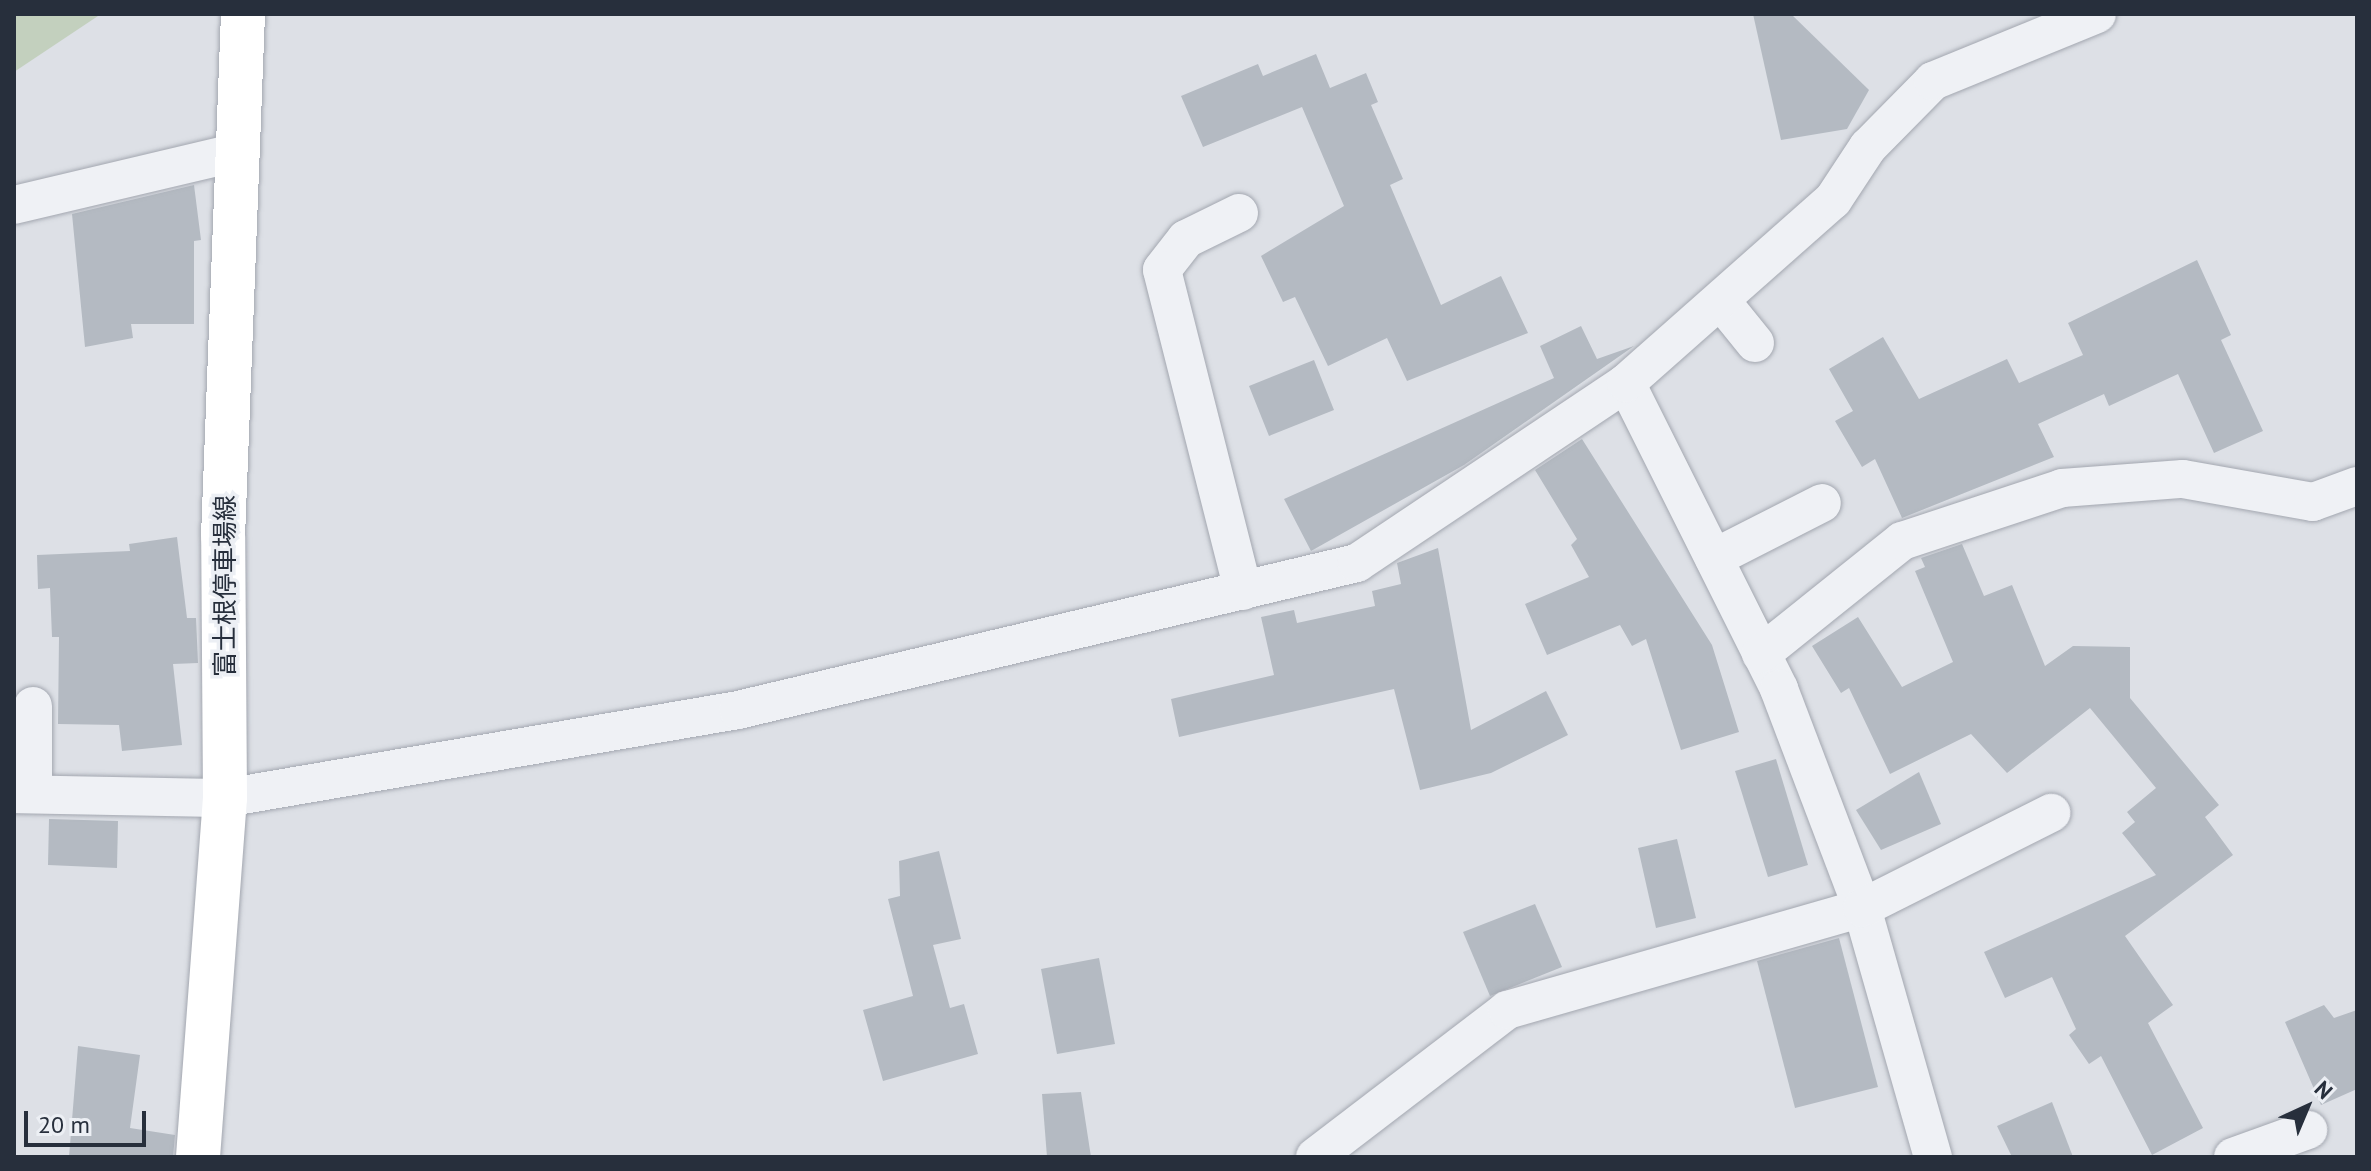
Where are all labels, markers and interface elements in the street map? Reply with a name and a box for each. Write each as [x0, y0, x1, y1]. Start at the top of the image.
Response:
street label: 富士根停車場線 [209, 495, 241, 677]
north arrow [2267, 1067, 2347, 1147]
text: N [2309, 1075, 2339, 1105]
scale bar [28, 1095, 150, 1145]
text: 20 m [38, 1109, 90, 1140]

